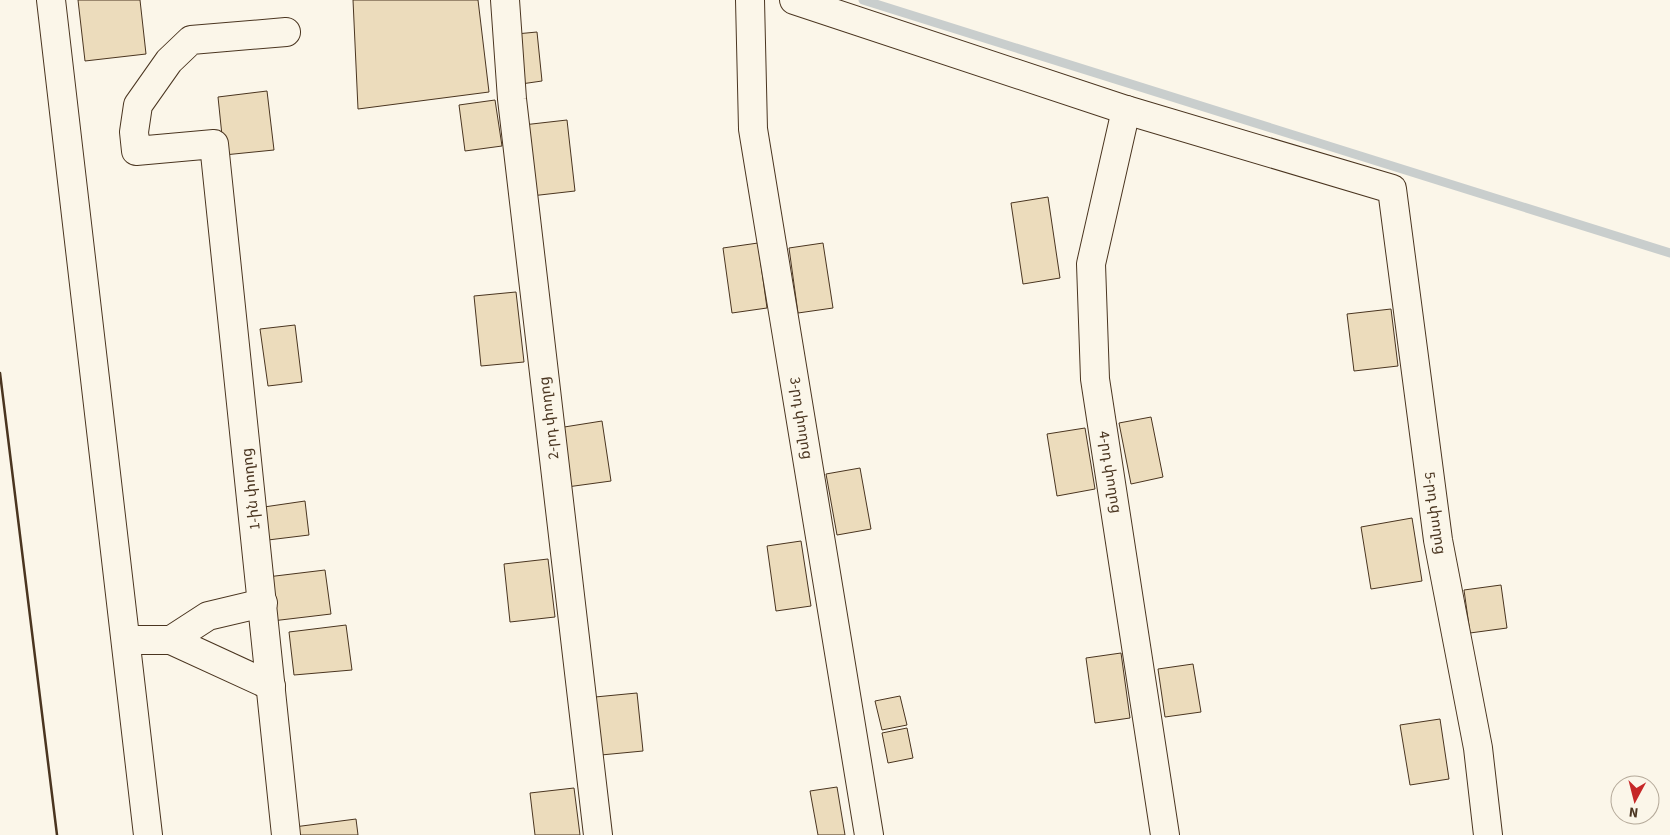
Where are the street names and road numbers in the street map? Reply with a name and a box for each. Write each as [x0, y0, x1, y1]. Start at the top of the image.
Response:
street label: 2-րդ փողոց [534, 375, 564, 461]
street label: 3-րդ փողոց [784, 375, 818, 461]
street label: 4-րդ փողոց [1093, 429, 1127, 515]
street label: 1-ին փողոց [236, 447, 266, 531]
street label: 5-րդ փողոց [1419, 470, 1451, 556]

